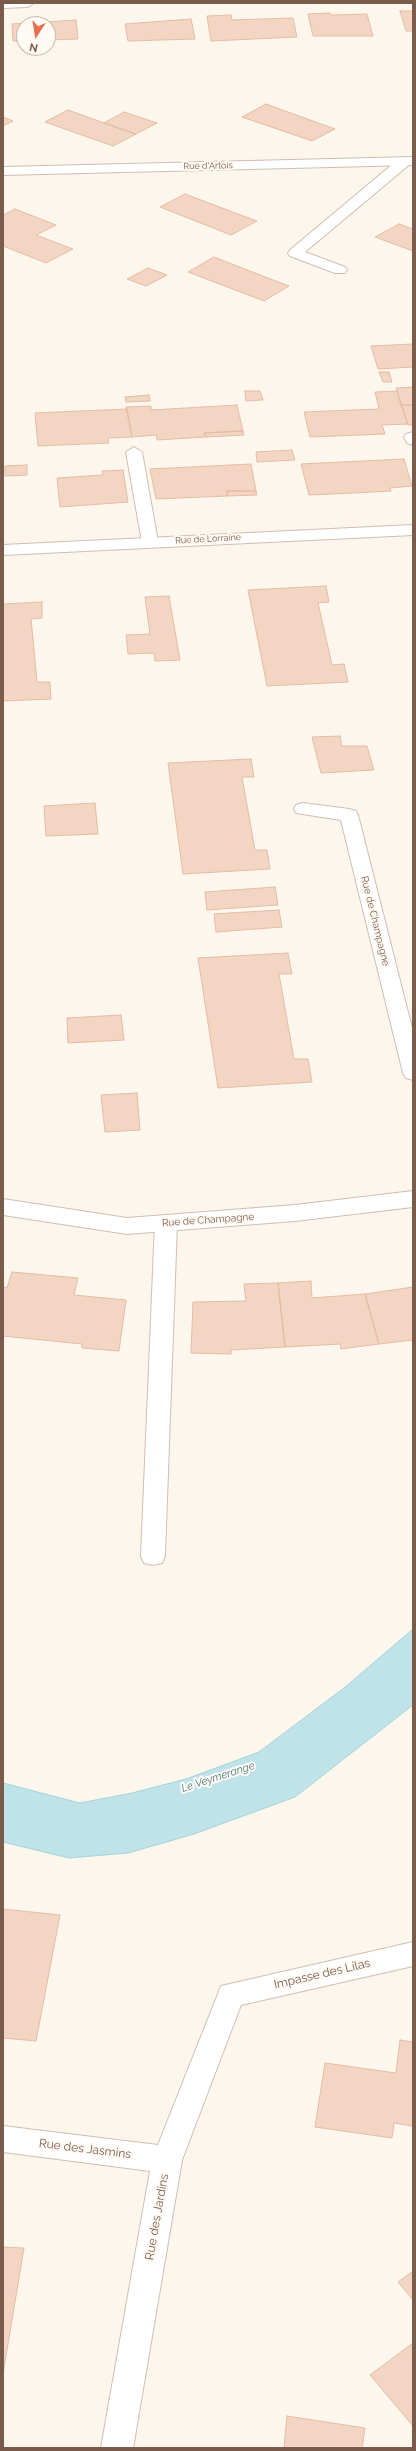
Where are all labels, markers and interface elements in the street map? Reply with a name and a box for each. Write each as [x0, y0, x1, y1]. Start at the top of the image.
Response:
north arrow [16, 16, 56, 56]
text: N [28, 40, 39, 54]
street label: Rue d'Artois [183, 160, 233, 172]
street label: Rue de Lorraine [175, 532, 241, 546]
street label: Rue de Champagne [358, 875, 392, 967]
street label: Rue de Champagne [162, 1211, 254, 1229]
water label: Le Veymerange [180, 1759, 256, 1795]
street label: Impasse des Lilas [273, 1956, 371, 1992]
street label: Rue des Jasmins [38, 2136, 132, 2162]
street label: Rue des Jardins [142, 2173, 172, 2261]

